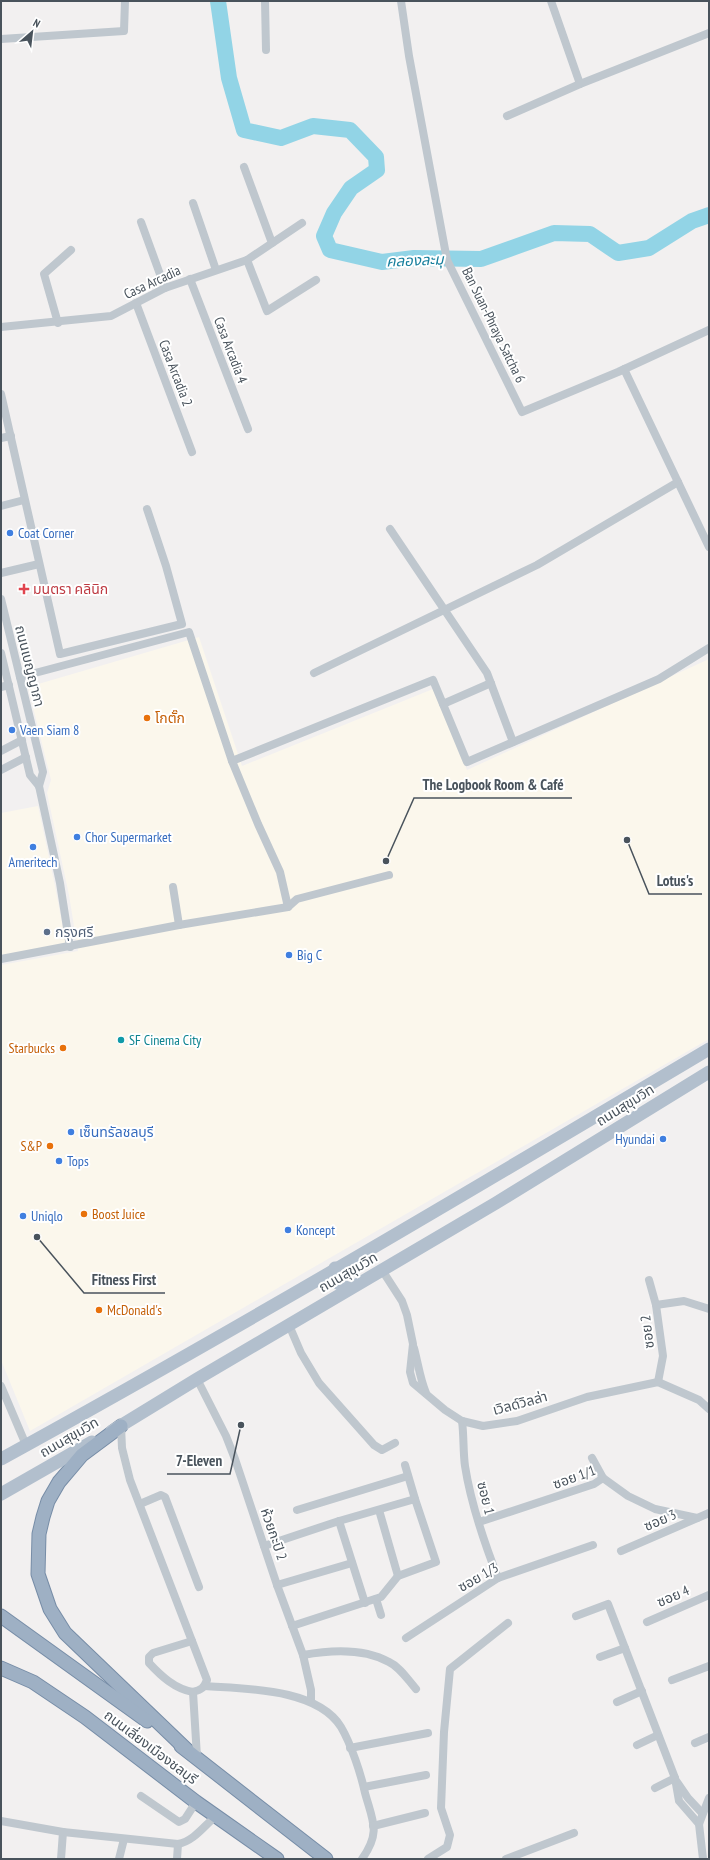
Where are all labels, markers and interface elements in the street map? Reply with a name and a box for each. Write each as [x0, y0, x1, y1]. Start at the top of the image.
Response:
north arrow [12, 12, 52, 52]
text: N [31, 16, 43, 31]
water label: คลองละมุ [386, 249, 446, 270]
street label: Casa Arcadia [121, 261, 183, 303]
street label: Ban Suan-Phraya Satcha 6 [458, 264, 530, 386]
street label: Casa Arcadia 4 [210, 314, 252, 386]
street label: Casa Arcadia 2 [155, 337, 197, 409]
place label: Coat Corner [18, 524, 74, 542]
marker: Coat Corner [5, 528, 15, 538]
place label: มนตรา คลินิก [33, 580, 108, 598]
marker: มนตรา คลินิก [18, 583, 30, 595]
street label: ถนนเบญญาภา [11, 623, 49, 709]
place label: โกตั๊ก [155, 709, 185, 727]
marker: โกตั๊ก [142, 713, 152, 723]
place label: Vaen Siam 8 [19, 721, 79, 739]
marker: Vaen Siam 8 [7, 725, 17, 735]
callout: The Logbook Room & Café [414, 771, 572, 798]
text: The Logbook Room & Café [422, 775, 564, 794]
place label: Chor Supermarket [85, 828, 172, 846]
marker: Chor Supermarket [72, 832, 82, 842]
marker: Ameritech [28, 842, 38, 852]
place label: Ameritech [9, 853, 57, 871]
callout: Lotus's [649, 867, 702, 894]
text: Lotus's [657, 871, 693, 890]
place label: กรุงศรี [55, 923, 94, 941]
marker: กรุงศรี [42, 927, 52, 937]
place label: Big C [297, 946, 323, 964]
marker: Big C [284, 950, 294, 960]
place label: SF Cinema City [129, 1031, 202, 1049]
marker: SF Cinema City [116, 1035, 126, 1045]
place label: Starbucks [8, 1039, 55, 1057]
marker: Starbucks [58, 1043, 68, 1053]
street label: ถนนสุขุมวิท [593, 1080, 657, 1130]
place label: เซ็นทรัลชลบุรี [79, 1123, 154, 1141]
marker: เซ็นทรัลชลบุรี [66, 1127, 76, 1137]
place label: Hyundai [615, 1130, 655, 1148]
marker: Hyundai [658, 1134, 668, 1144]
place label: S&P [21, 1137, 42, 1155]
marker: S&P [45, 1141, 55, 1151]
place label: Tops [67, 1152, 89, 1170]
marker: Tops [54, 1156, 64, 1166]
place label: Boost Juice [92, 1205, 145, 1223]
place label: Uniqlo [31, 1207, 63, 1225]
marker: Boost Juice [79, 1209, 89, 1219]
marker: Uniqlo [18, 1211, 28, 1221]
place label: Koncept [296, 1221, 335, 1239]
marker: Koncept [283, 1225, 293, 1235]
street label: ถนนสุขุมวิท [315, 1248, 381, 1296]
callout: Fitness First [84, 1266, 165, 1293]
text: Fitness First [92, 1270, 157, 1289]
place label: McDonald's [107, 1301, 162, 1319]
marker: McDonald's [94, 1305, 104, 1315]
street label: ซอย 2 [636, 1314, 658, 1350]
street label: เวิลด์วิลล่า [491, 1387, 549, 1419]
street label: ถนนสุขุมวิท [36, 1413, 102, 1461]
callout: 7-Eleven [167, 1447, 230, 1474]
text: 7-Eleven [176, 1451, 222, 1470]
street label: ซอย 1/1 [550, 1461, 598, 1493]
street label: ซอย 1 [473, 1480, 499, 1516]
street label: ห้วยกะปิ 2 [257, 1505, 291, 1563]
street label: ซอย 3 [641, 1505, 679, 1535]
street label: ซอย 1/3 [455, 1558, 501, 1596]
street label: ซอย 4 [654, 1581, 693, 1611]
street label: ถนนเลี่ยงเมืองชลบุรี [101, 1705, 202, 1788]

